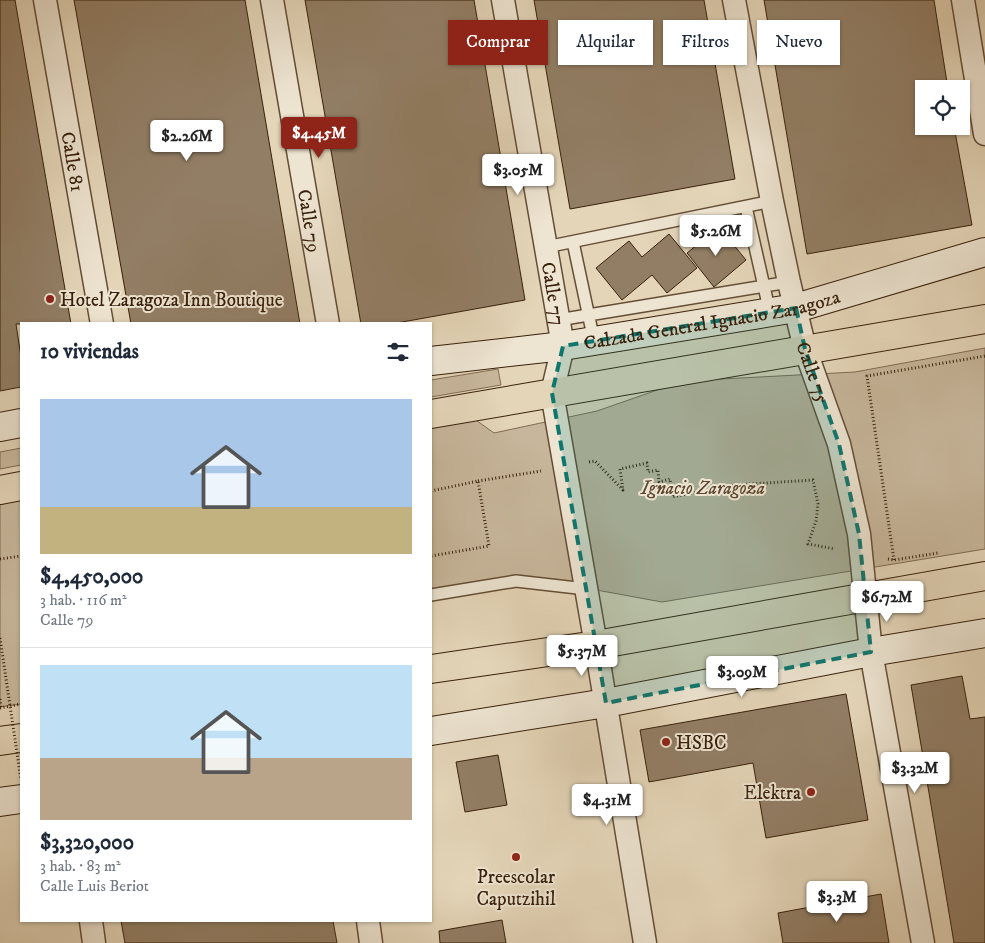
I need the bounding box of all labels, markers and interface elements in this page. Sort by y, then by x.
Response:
chip: Comprar [448,20,548,65]
chip: Alquilar [558,20,653,65]
chip: Filtros [663,20,747,65]
chip: Nuevo [757,20,840,65]
map controls [915,80,970,135]
button: locate [915,80,970,135]
pin: $4.45M [278,116,360,159]
pin: $2.26M [146,120,228,162]
text: $4.45M [292,123,346,143]
text: $2.26M [161,126,213,146]
street label: Calle 81 [55,130,89,194]
pin: $3.05M [477,154,559,196]
text: $3.05M [493,160,543,180]
street label: Calle 79 [292,188,325,254]
pin: $5.26M [675,214,757,257]
text: $5.26M [691,221,741,241]
street label: Calle 77 [536,260,569,327]
street label: Calzada General Ignacio Zaragoza [582,286,843,355]
place label: Hotel Zaragoza Inn Boutique [60,289,283,313]
marker: Hotel Zaragoza Inn Boutique [44,293,56,305]
icon: filters [384,338,412,366]
text: 10 viviendas [40,339,139,365]
street label: Calle 75 [791,340,834,407]
icon: home [181,432,271,522]
park label: Ignacio Zaragoza [640,477,765,500]
text: $4,450,000 [40,564,143,590]
pin: $6.72M [846,580,928,623]
text: $6.72M [862,587,912,607]
text: 3 hab. · 116 m² [40,590,127,610]
text: Calle 79 [40,610,93,630]
pin: $5.37M [541,634,623,677]
text: $5.37M [557,641,607,661]
pin: $3.09M [701,656,783,698]
text: $3.09M [717,662,767,682]
icon: home [181,697,271,787]
place label: HSBC [676,732,727,755]
marker: HSBC [660,736,672,748]
pin: $3.32M [874,752,956,794]
text: $3.32M [892,758,938,778]
place label: Elektra [743,782,801,805]
pin: $4.31M [566,784,648,826]
marker: Elektra [805,786,817,798]
text: $4.31M [583,790,631,810]
text: $3,320,000 [40,830,134,856]
marker: Preescolar Caputzihil [510,851,522,863]
text: 3 hab. · 83 m² [40,856,121,876]
place label: Preescolar Caputzihil [476,866,556,911]
text: Calle Luis Beriot [40,876,149,896]
pin: $3.3M [802,880,872,923]
text: $3.3M [817,887,857,907]

